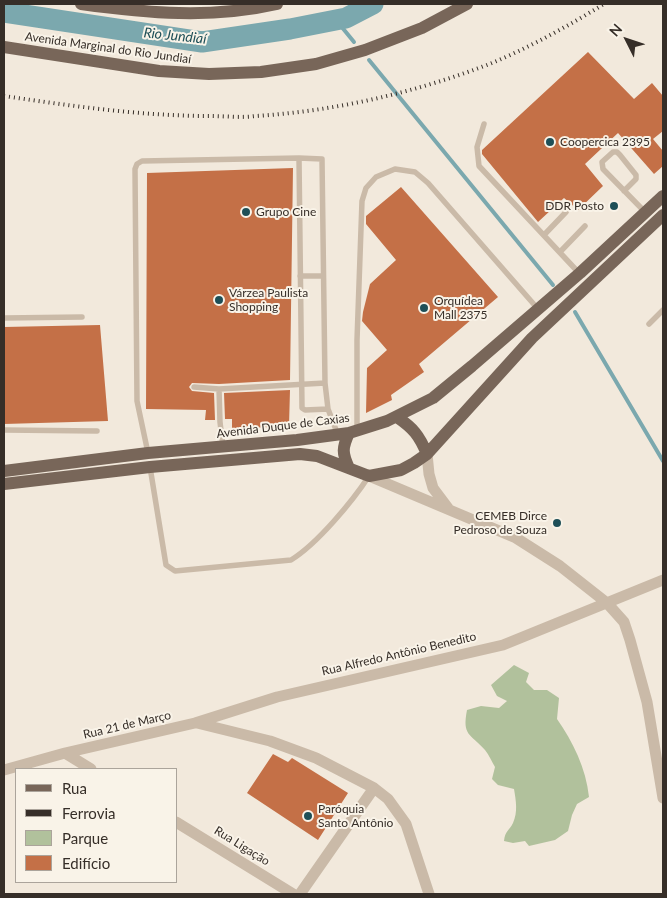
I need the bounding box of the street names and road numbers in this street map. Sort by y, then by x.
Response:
street label: Avenida Marginal do Rio Jundiaí [24,29,192,67]
street label: Avenida Duque de Caxias [216,411,350,441]
street label: Rua Alfredo Antônio Benedito [320,629,478,679]
street label: Rua 21 de Março [82,708,172,742]
street label: Rua Ligação [212,823,272,869]

